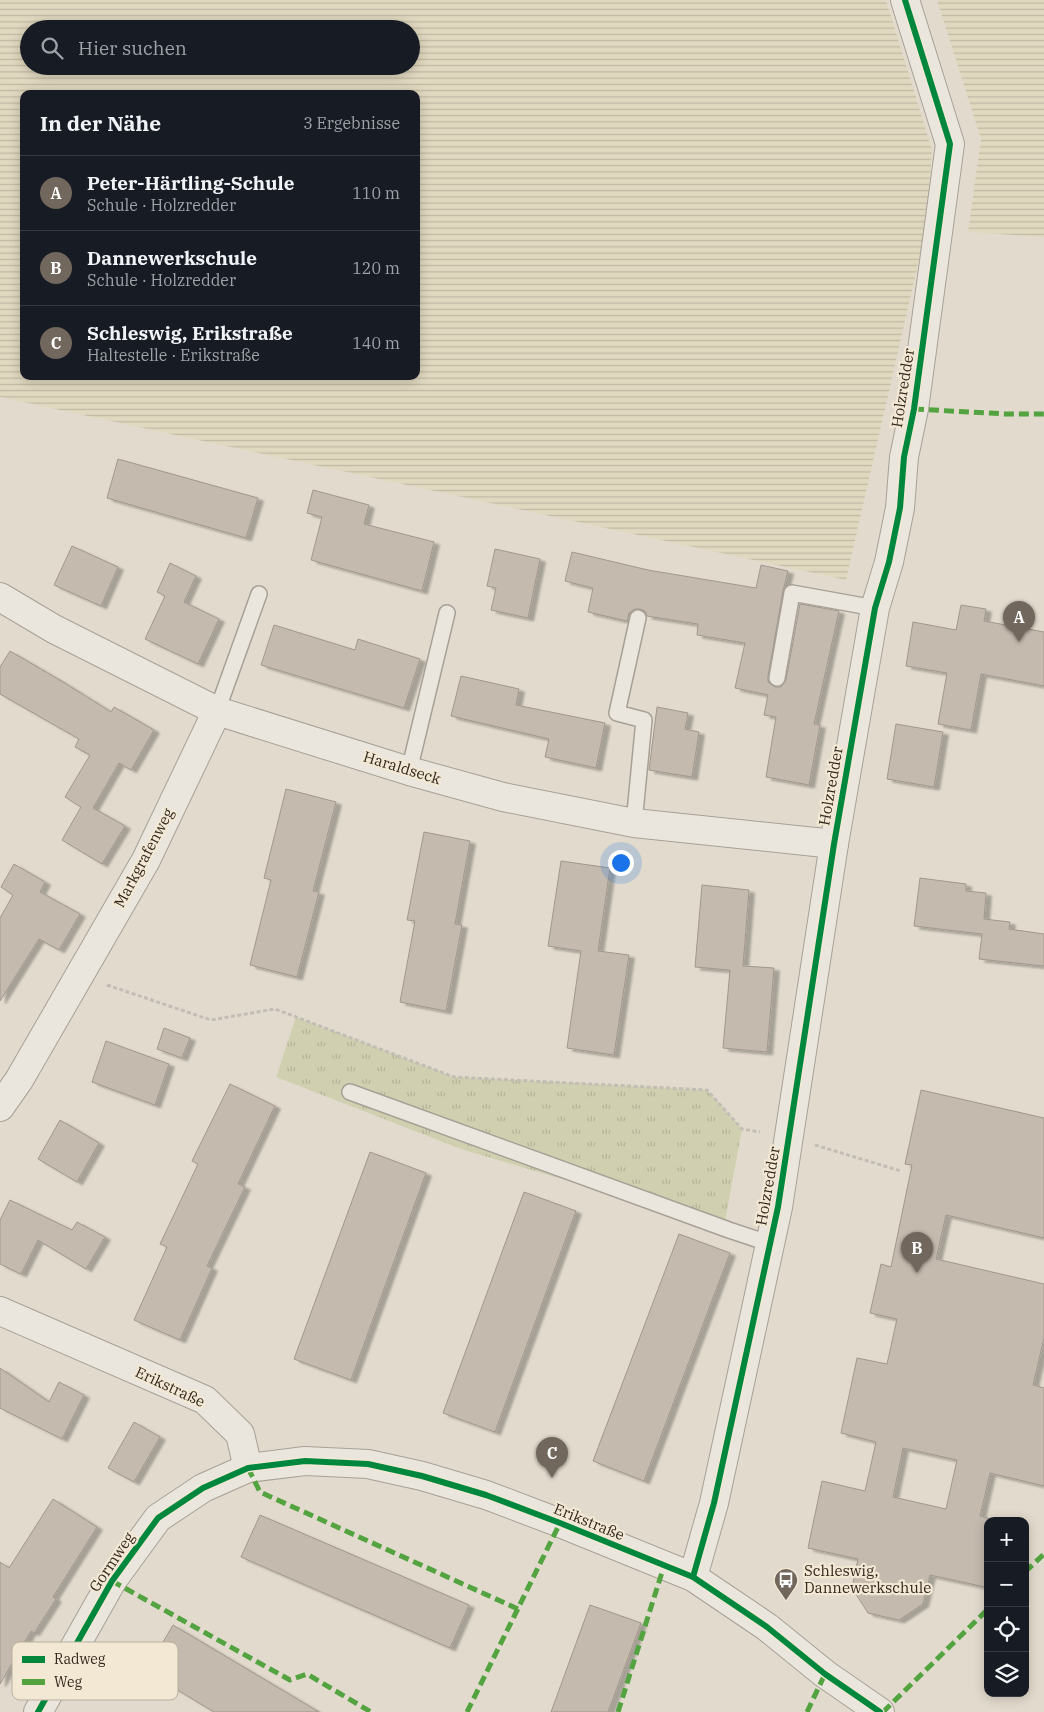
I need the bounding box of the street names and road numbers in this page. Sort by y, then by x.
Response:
street label: Holzredder [887,347,918,429]
street label: Holzredder [814,744,847,827]
street label: Haraldseck [361,747,444,788]
street label: Markgrafenweg [109,805,178,911]
street label: Holzredder [751,1144,784,1227]
street label: Erikstraße [132,1362,208,1411]
street label: Erikstraße [551,1499,627,1544]
street label: Gormweg [85,1528,138,1595]

